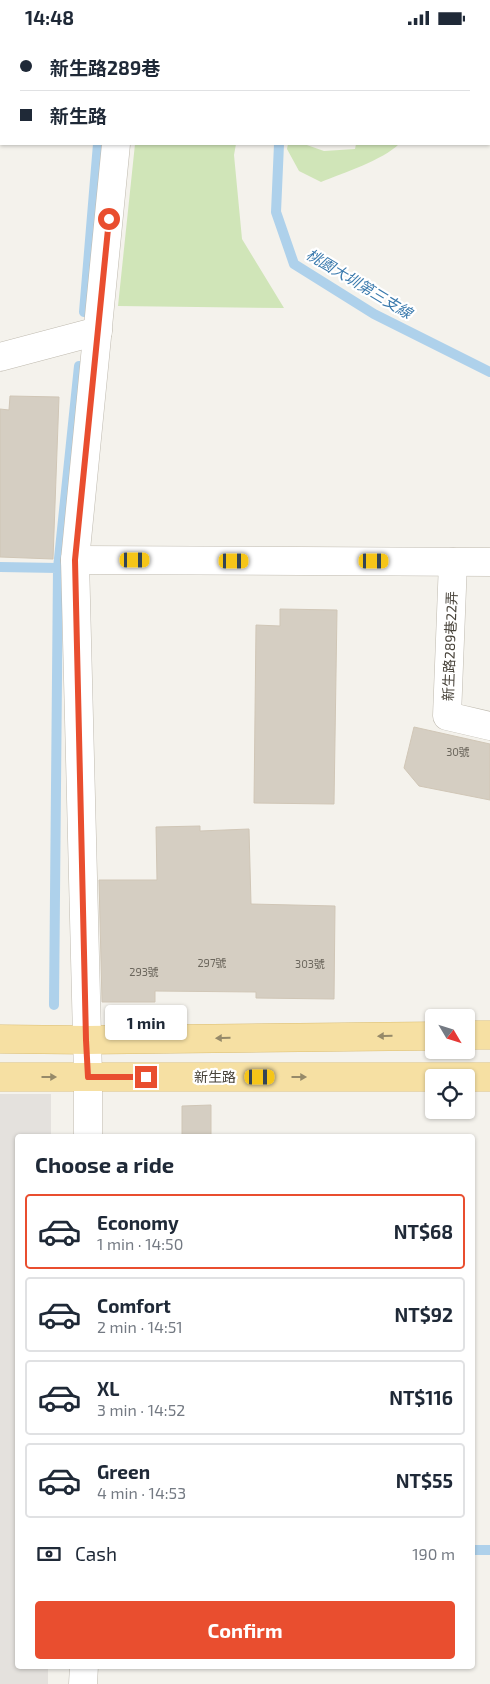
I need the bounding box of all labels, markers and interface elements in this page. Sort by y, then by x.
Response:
text: 14:48 [25,6,74,29]
text: 新生路289巷 [50,56,160,79]
text: 新生路 [50,104,107,127]
route start [98,208,120,230]
water label: 桃園大圳第三支線 [303,245,417,323]
car [120,553,150,568]
car [219,554,249,569]
car [359,554,389,569]
street label: 新生路289巷22弄 [439,591,460,701]
house number: 30號 [446,745,470,758]
house number: 297號 [197,956,227,969]
house number: 303號 [295,957,325,970]
house number: 293號 [129,965,159,978]
callout: 1 min [105,1005,187,1039]
north arrow [425,1009,475,1059]
map controls [425,1009,475,1119]
text: 1 min [127,1013,165,1032]
one-way arrow [377,1032,393,1040]
one-way arrow [214,1034,230,1042]
route end [135,1066,157,1088]
street label: 新生路 [194,1068,236,1085]
button: locate [425,1069,475,1119]
car [245,1070,275,1085]
one-way arrow [41,1073,57,1081]
one-way arrow [291,1073,307,1081]
text: Choose a ride [35,1151,174,1177]
icon: car [37,1209,82,1254]
text: Economy [97,1211,179,1234]
text: NT$68 [394,1220,453,1243]
text: 1 min · 14:50 [97,1234,183,1253]
icon: car [37,1292,82,1337]
text: Comfort [97,1294,171,1317]
text: NT$92 [395,1303,453,1326]
text: 2 min · 14:51 [97,1317,183,1336]
icon: car [37,1375,82,1420]
text: XL [97,1377,119,1400]
text: NT$116 [389,1386,453,1409]
text: 3 min · 14:52 [97,1400,185,1419]
icon: car [37,1458,82,1503]
text: Green [97,1460,150,1483]
text: NT$55 [396,1469,453,1492]
text: 4 min · 14:53 [97,1483,186,1502]
icon: cash [35,1540,63,1568]
text: Cash [75,1542,117,1565]
text: 190 m [412,1544,455,1563]
button: Confirm [35,1601,455,1659]

